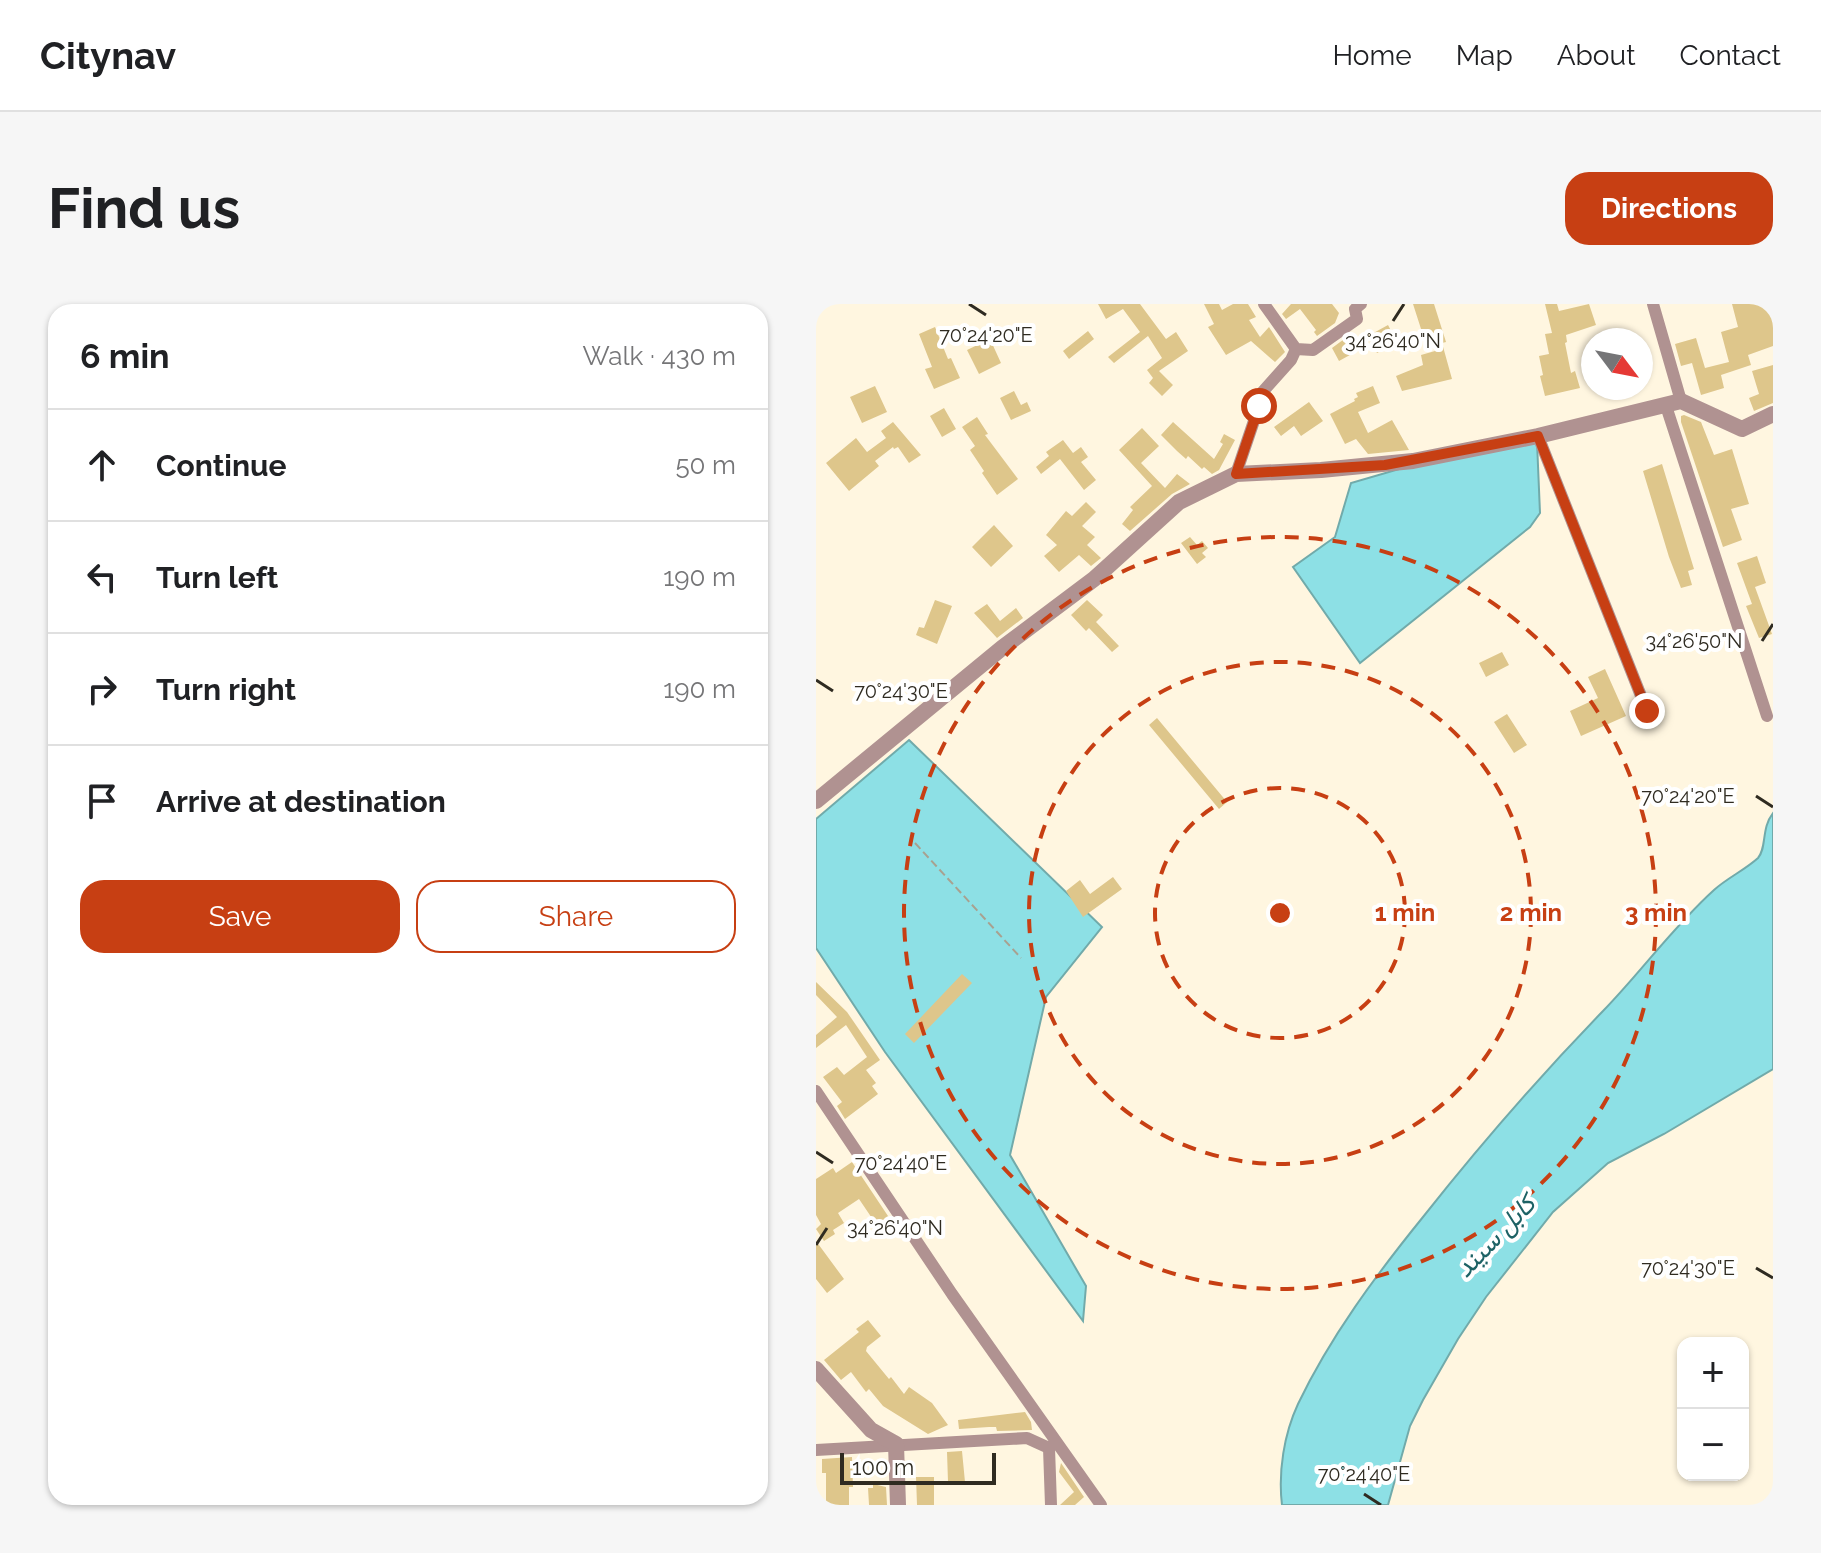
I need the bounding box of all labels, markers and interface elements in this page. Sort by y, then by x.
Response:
text: Citynav [40,33,176,78]
text: Home [1332,39,1412,72]
text: Map [1456,39,1513,72]
text: About [1557,39,1636,72]
text: Contact [1680,39,1781,72]
button: Directions [1565,172,1773,245]
text: Find us [48,175,240,241]
text: 70°24'20"E [939,323,1033,347]
north arrow [1581,328,1653,400]
text: 34°26'40"N [1345,329,1441,353]
text: 6 min [80,336,170,376]
text: Walk · 430 m [582,341,736,371]
route start [1241,388,1277,424]
icon: ahead [80,443,124,487]
text: Continue [156,448,287,483]
text: 50 m [675,450,736,480]
icon: left [80,555,124,599]
text: Turn left [156,560,278,595]
text: 190 m [663,562,736,592]
text: 34°26'50"N [1645,629,1743,653]
icon: right [80,667,124,711]
text: Turn right [156,672,296,707]
text: 190 m [663,674,736,704]
text: 70°24'30"E [854,679,948,703]
route end [1629,693,1665,729]
icon: arrive [80,779,124,823]
text: Arrive at destination [156,784,446,819]
text: 70°24'20"E [1641,784,1735,808]
button: Save [80,880,400,953]
button: Share [416,880,736,953]
text: 1 min [1375,898,1435,927]
text: 2 min [1500,898,1562,927]
text: 3 min [1625,898,1687,927]
centre of rings [1266,899,1294,927]
text: 70°24'40"E [855,1151,947,1175]
water label: کابل سيند [1449,1186,1545,1284]
text: 34°26'40"N [847,1216,943,1240]
text: 70°24'30"E [1641,1256,1735,1280]
map controls [1677,1337,1749,1481]
button: + [1677,1337,1749,1409]
button: − [1677,1409,1749,1481]
scale bar [840,1449,996,1485]
text: 100 m [852,1454,914,1480]
text: 70°24'40"E [1318,1462,1410,1486]

